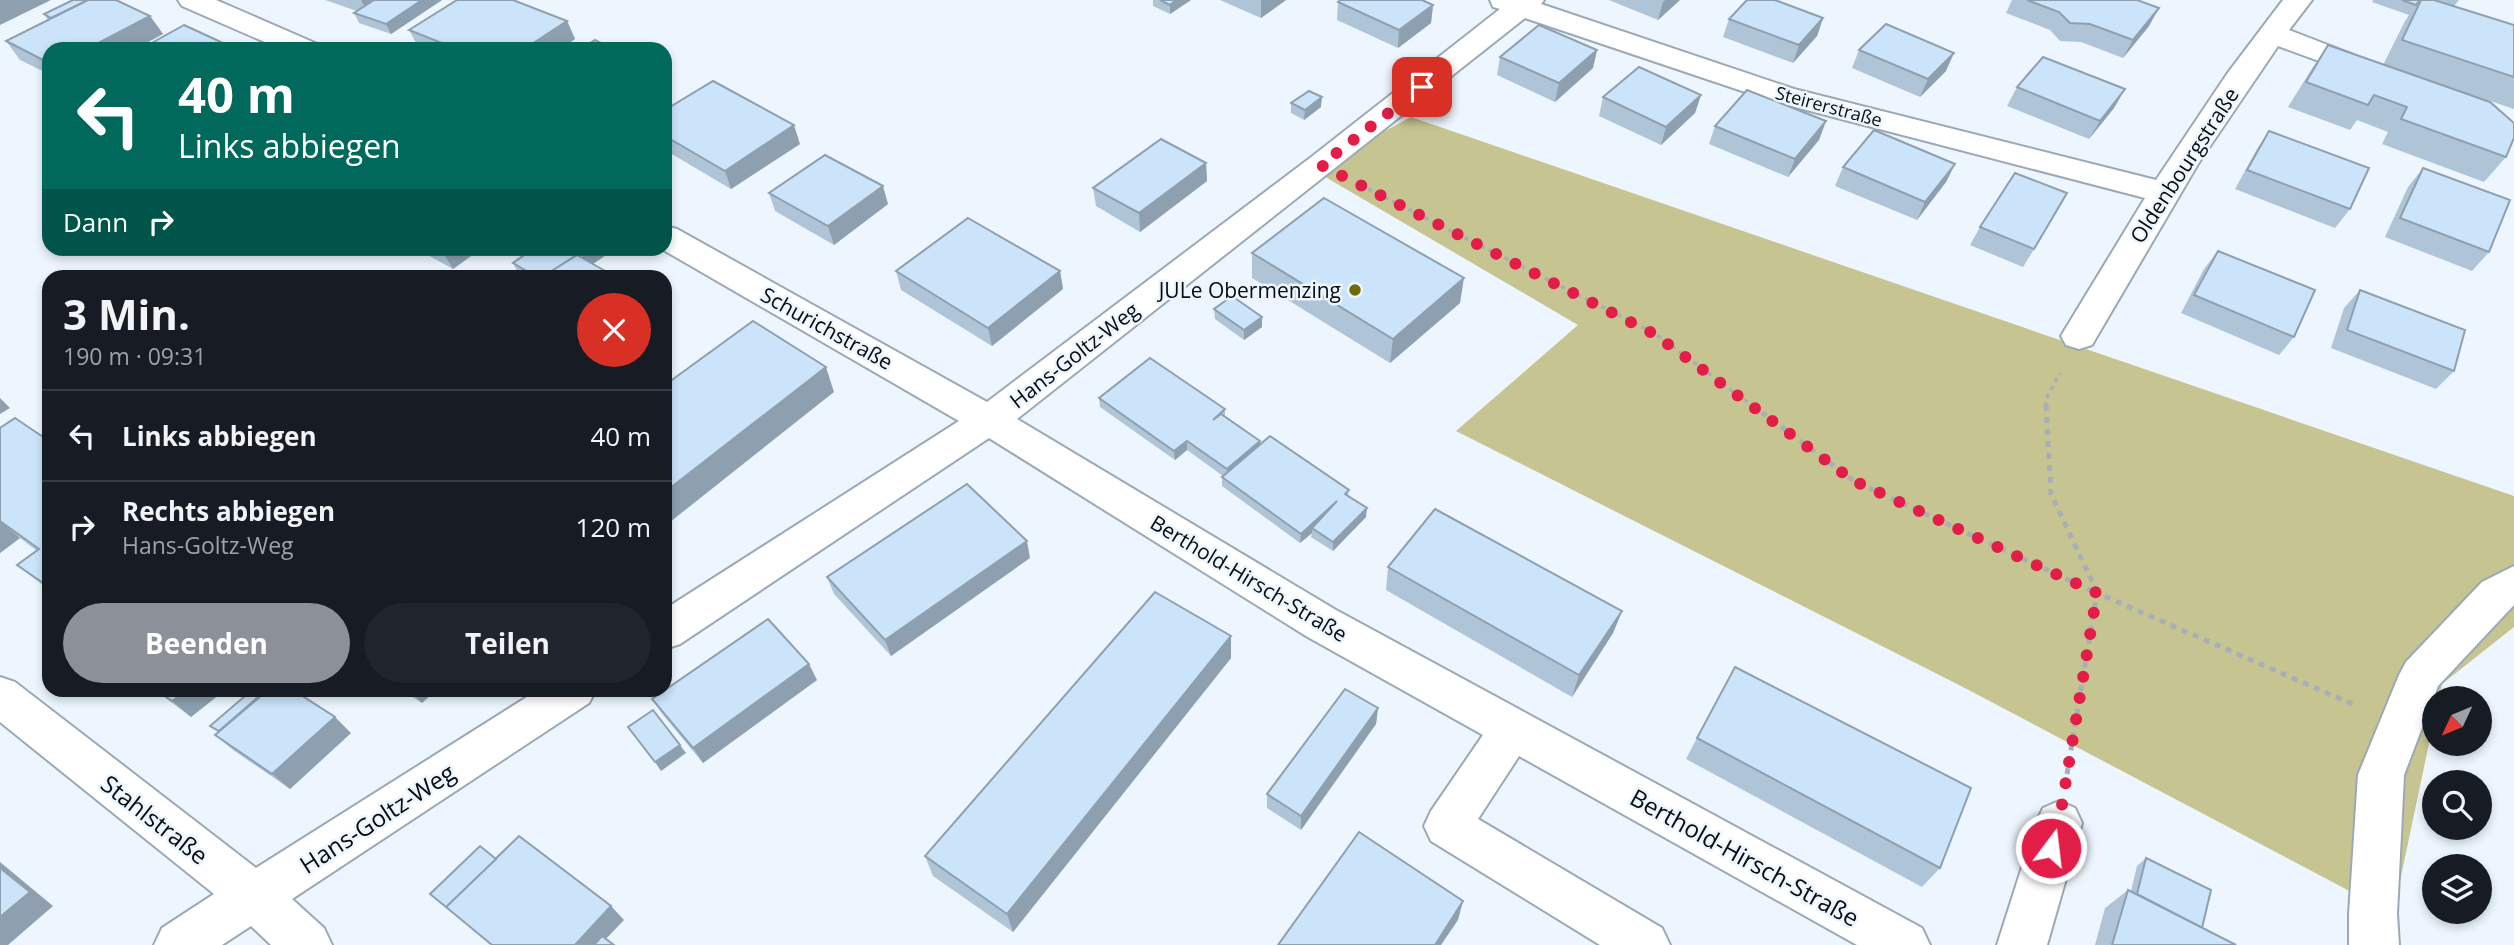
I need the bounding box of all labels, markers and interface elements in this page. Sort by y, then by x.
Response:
pin [1392,57,1452,117]
text: 40 m [178,61,295,127]
icon: arrive [1403,68,1441,106]
icon: left [63,70,154,161]
street label: Steirerstraße [1773,80,1885,132]
street label: Oldenbourgstraße [2123,82,2245,248]
text: Links abbiegen [178,124,401,167]
icon: right [142,203,180,241]
text: Dann [63,204,128,240]
place label: JULe Obermenzing [1157,276,1341,304]
street label: Schurichstraße [756,280,898,376]
marker: JULe Obermenzing [1347,282,1363,298]
text: 3 Min. [63,285,190,342]
button: close [577,293,651,367]
street label: Hans-Goltz-Weg [1004,296,1144,414]
text: 190 m · 09:31 [63,340,206,372]
icon: left [63,417,101,455]
text: Links abbiegen [122,418,317,454]
text: 40 m [590,418,651,454]
text: Rechts abbiegen [122,493,335,529]
icon: right [63,508,101,546]
street label: Berthold-Hirsch-Straße [1145,508,1353,648]
text: 120 m [576,509,651,545]
text: Hans-Goltz-Weg [122,529,294,561]
button: Beenden [63,603,350,683]
button: Teilen [364,603,651,683]
north arrow [2422,686,2492,756]
map controls [2422,686,2492,924]
street label: Hans-Goltz-Weg [293,755,461,881]
street label: Stahlstraße [95,767,215,871]
button: search [2422,770,2492,840]
street label: Berthold-Hirsch-Straße [1625,780,1865,934]
position arrow [2014,811,2088,885]
button: layers [2422,854,2492,924]

